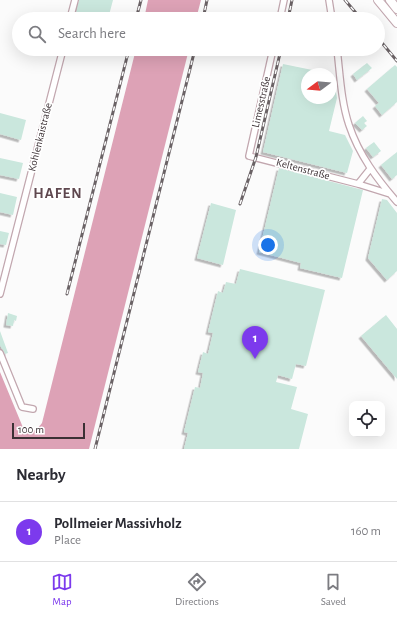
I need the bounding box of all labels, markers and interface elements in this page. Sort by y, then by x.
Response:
search box [12,12,385,56]
icon: search [26,23,48,45]
text: Search here [58,26,126,41]
north arrow [301,68,337,104]
street label: Limesstraße [250,75,272,129]
street label: Kohlenkaistraße [26,102,54,172]
street label: Keltenstraße [275,157,331,181]
district label: HAFEN [33,186,83,201]
your location [258,235,278,255]
pin: 1 [242,326,268,359]
map controls [349,401,385,437]
button: locate [349,401,385,437]
scale bar [12,421,85,440]
text: 100 m [18,424,44,435]
text: Nearby [16,466,66,483]
text: Pollmeier Massivholz [54,516,182,531]
text: 1 [27,525,31,538]
text: 160 m [351,525,381,538]
text: Place [54,534,81,547]
tab: Map [51,571,73,608]
tab: Directions [175,571,219,608]
tab: Saved [321,571,346,608]

